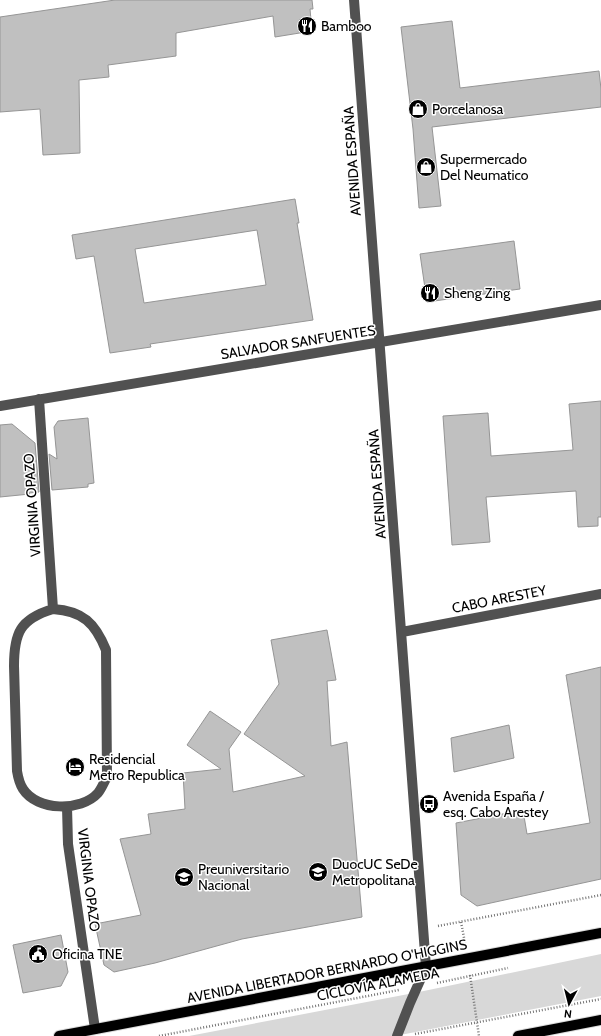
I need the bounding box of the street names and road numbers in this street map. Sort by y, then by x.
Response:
street label: AVENIDA ESPAÑA [339,105,365,216]
street label: SALVADOR SANFUENTES [219,321,377,363]
street label: AVENIDA ESPAÑA [364,428,390,539]
street label: VIRGINIA OPAZO [19,452,45,557]
street label: CABO ARESTEY [450,581,549,617]
street label: VIRGINIA OPAZO [74,827,104,933]
street label: AVENIDA LIBERTADOR BERNARDO O'HIGGINS [185,935,469,1007]
street label: CICLOVÍA ALAMEDA [315,963,441,1005]

